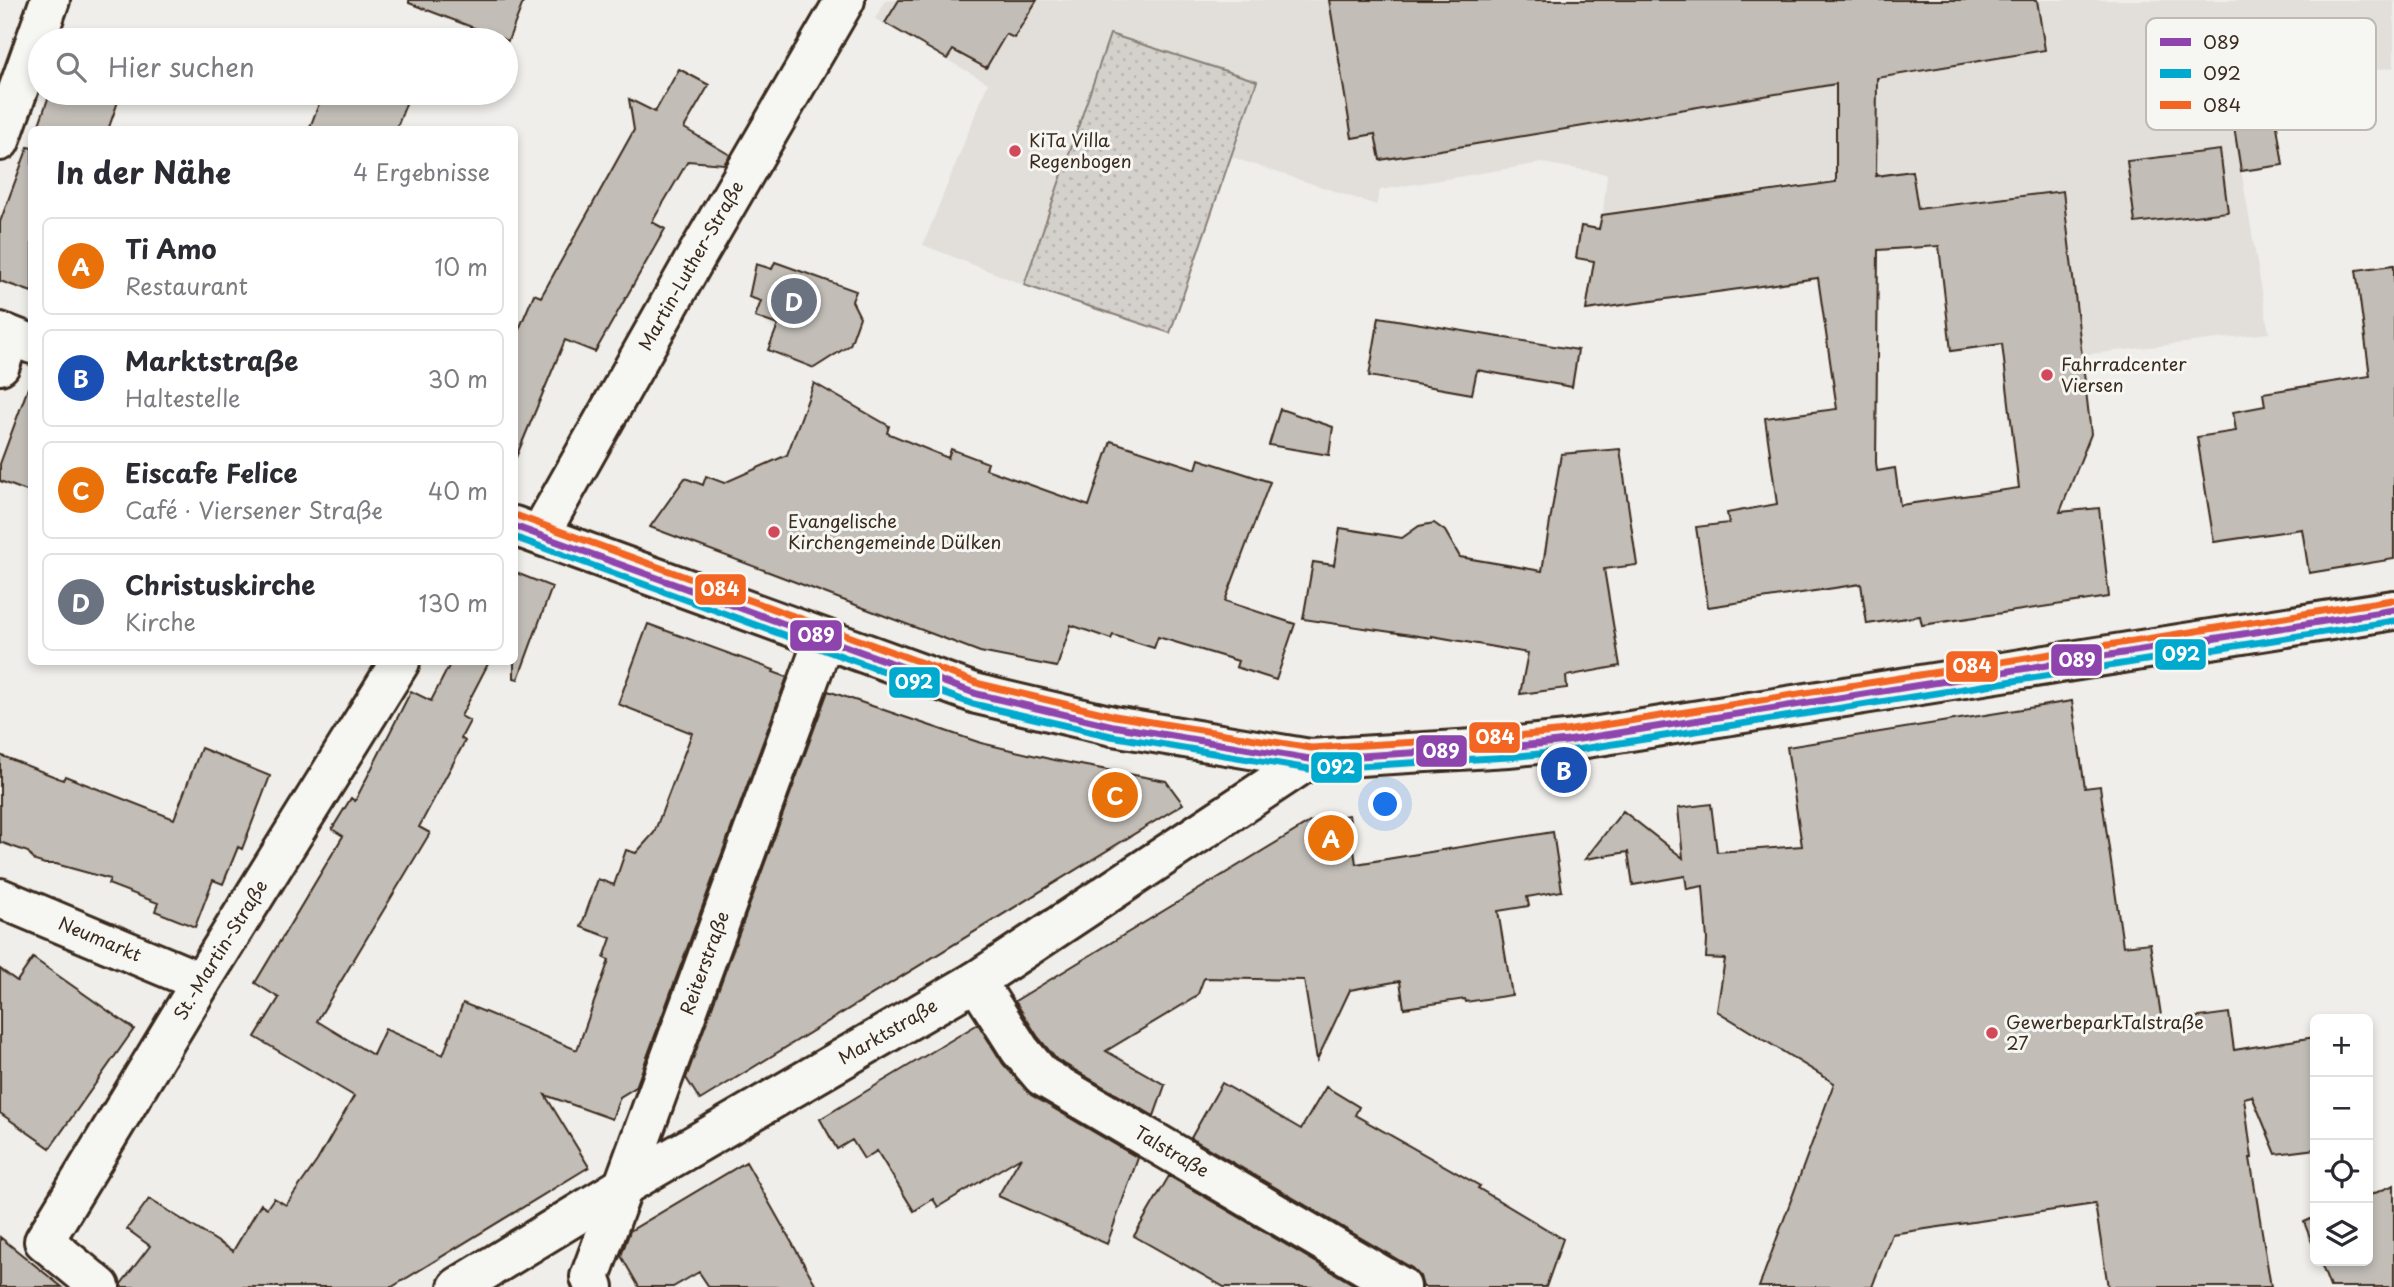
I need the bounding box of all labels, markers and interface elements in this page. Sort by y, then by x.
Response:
legend [2146,18,2376,130]
text: 089 [2203,27,2240,55]
search box [28,28,518,105]
text: Hier suchen [108,47,255,86]
icon: search [52,48,90,86]
text: 092 [2203,58,2241,86]
text: 084 [2203,90,2241,118]
place label: KiTa Villa Regenbogen [1029,126,1132,174]
marker: KiTa Villa Regenbogen [1007,143,1023,159]
text: In der Nähe [56,149,231,194]
text: 4 Ergebnisse [353,154,490,189]
street label: Martin-Luther-Straße [631,175,749,355]
text: Ti Amo [125,229,217,268]
text: A [72,249,90,284]
text: 10 m [434,249,488,284]
text: Restaurant [125,268,248,303]
pin: D [771,275,817,327]
text: Marktstraße [125,341,298,380]
place label: Fahrradcenter Viersen [2061,350,2187,398]
text: B [73,361,89,396]
text: 30 m [427,361,488,396]
marker: Fahrradcenter Viersen [2039,367,2055,383]
text: Haltestelle [125,380,240,415]
text: Eiscafe Felice [125,453,298,492]
text: C [72,473,90,508]
text: 40 m [428,473,488,508]
text: Café · Viersener Straße [125,492,383,527]
place label: Evangelische Kirchengemeinde Dülken [788,507,1001,555]
marker: Evangelische Kirchengemeinde Dülken [766,524,782,540]
text: Christuskirche [125,565,315,604]
line badge: 084 [694,573,747,606]
text: 084 [701,574,740,602]
text: D [72,585,90,620]
text: 130 m [418,585,488,620]
text: Kirche [125,604,196,639]
line badge: 089 [789,619,843,652]
text: 089 [797,620,835,648]
line badge: 092 [2154,638,2207,671]
text: 092 [2162,639,2200,667]
line badge: 089 [2050,643,2103,677]
text: 089 [2058,645,2096,673]
line badge: 084 [1945,650,1999,683]
text: 084 [1953,651,1992,679]
line badge: 092 [888,666,941,699]
text: 092 [895,667,933,695]
line badge: 084 [1468,721,1521,754]
text: 084 [1476,722,1515,750]
line badge: 089 [1415,734,1468,768]
text: 089 [1422,736,1460,764]
pin: B [1541,744,1587,796]
line badge: 092 [1310,751,1363,784]
text: 092 [1317,752,1355,780]
pin: C [1092,769,1138,821]
your location [1368,787,1402,821]
pin: A [1308,812,1354,864]
street label: St.-Martin-Straße [166,874,273,1024]
street label: Reiterstraße [672,907,735,1018]
street label: Neumarkt [55,909,146,968]
street label: Marktstraße [833,991,942,1070]
place label: GewerbeparkTalstraße 27 [2006,1008,2204,1056]
map controls [2310,1014,2373,1266]
button: + [2310,1014,2373,1077]
marker: GewerbeparkTalstraße 27 [1984,1025,2000,1041]
button: − [2310,1077,2373,1140]
street label: Talstraße [1130,1118,1215,1183]
button: locate [2310,1140,2373,1203]
button: layers [2310,1203,2373,1266]

